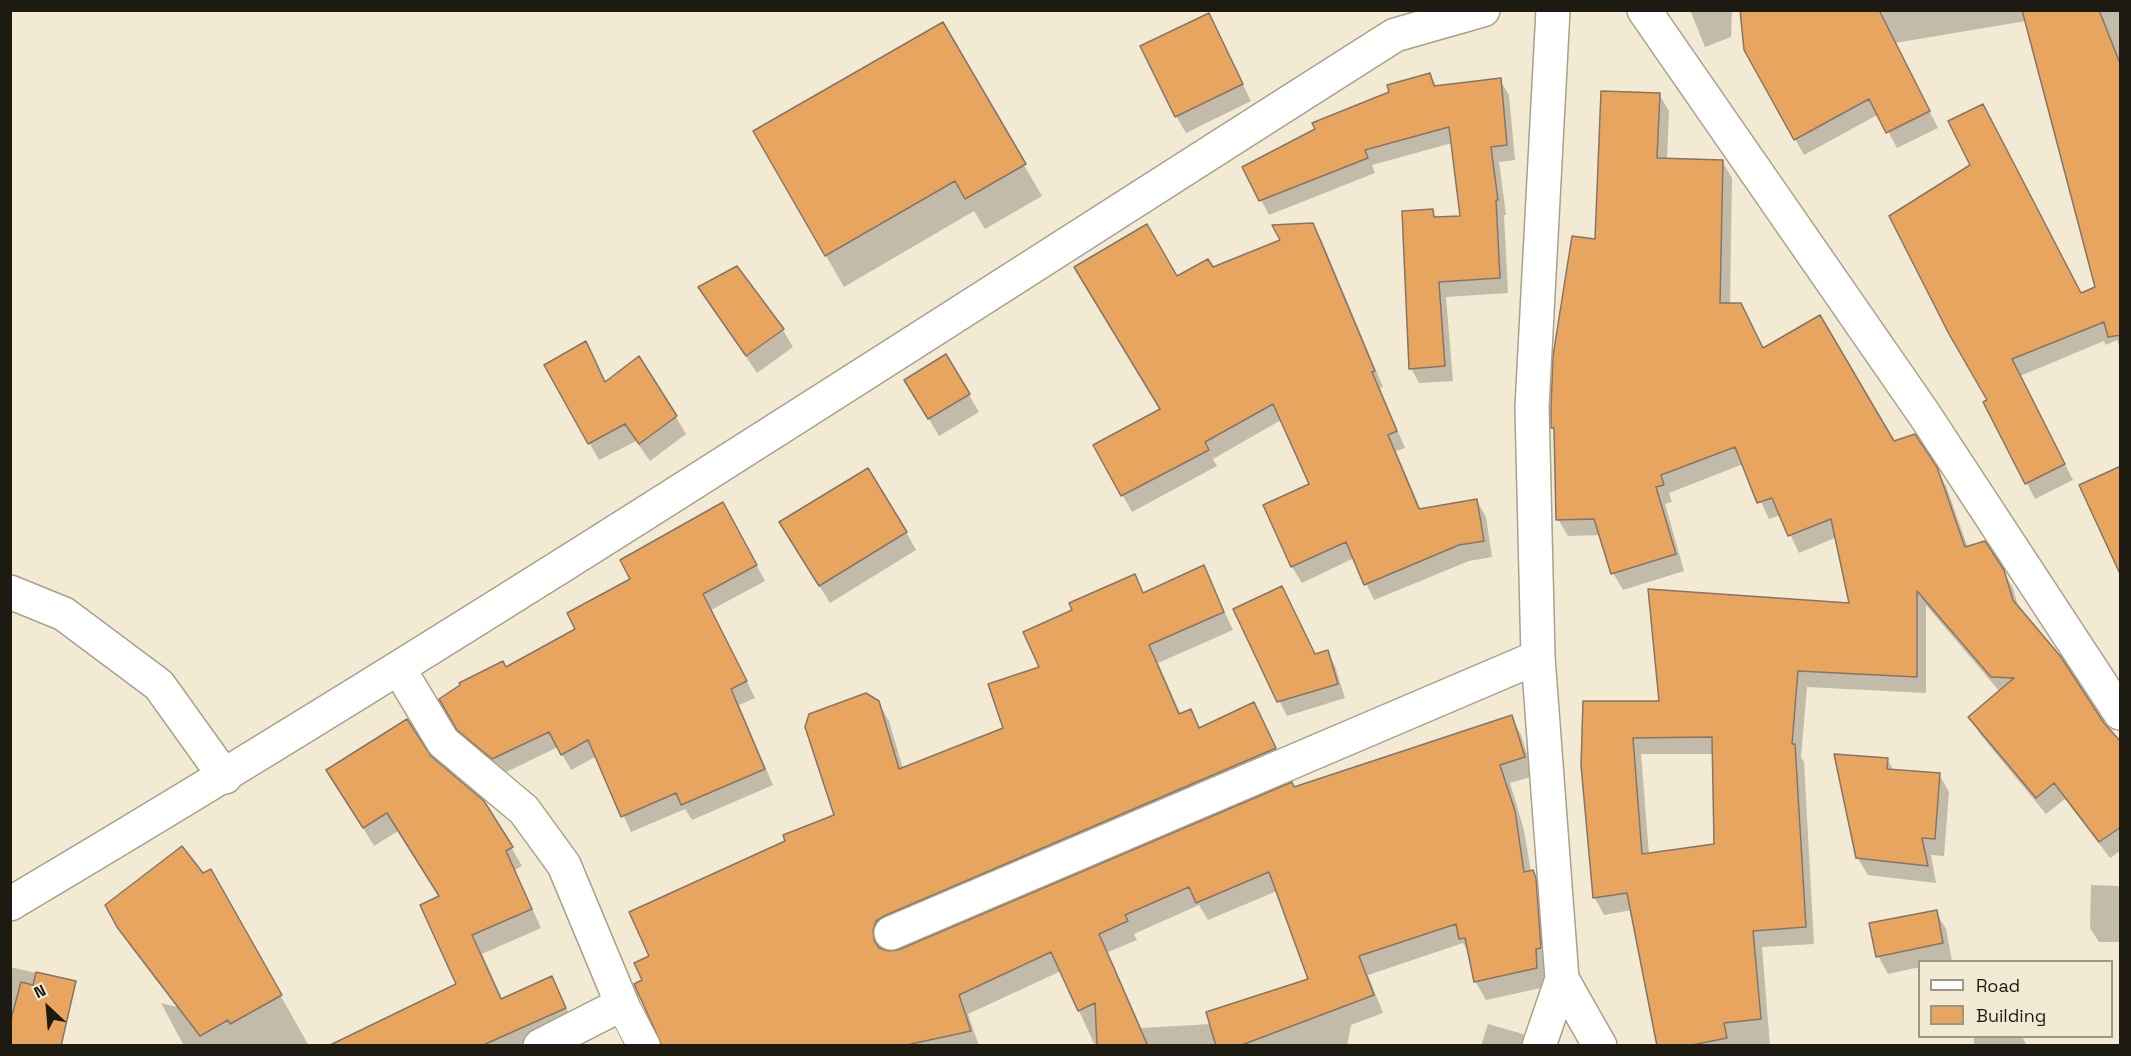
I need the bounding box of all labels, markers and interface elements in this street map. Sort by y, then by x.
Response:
legend [1918,960,2113,1038]
text: Road [1976,974,2020,997]
north arrow [18,978,78,1038]
text: N [30,980,49,1003]
text: Building [1976,1004,2046,1027]

